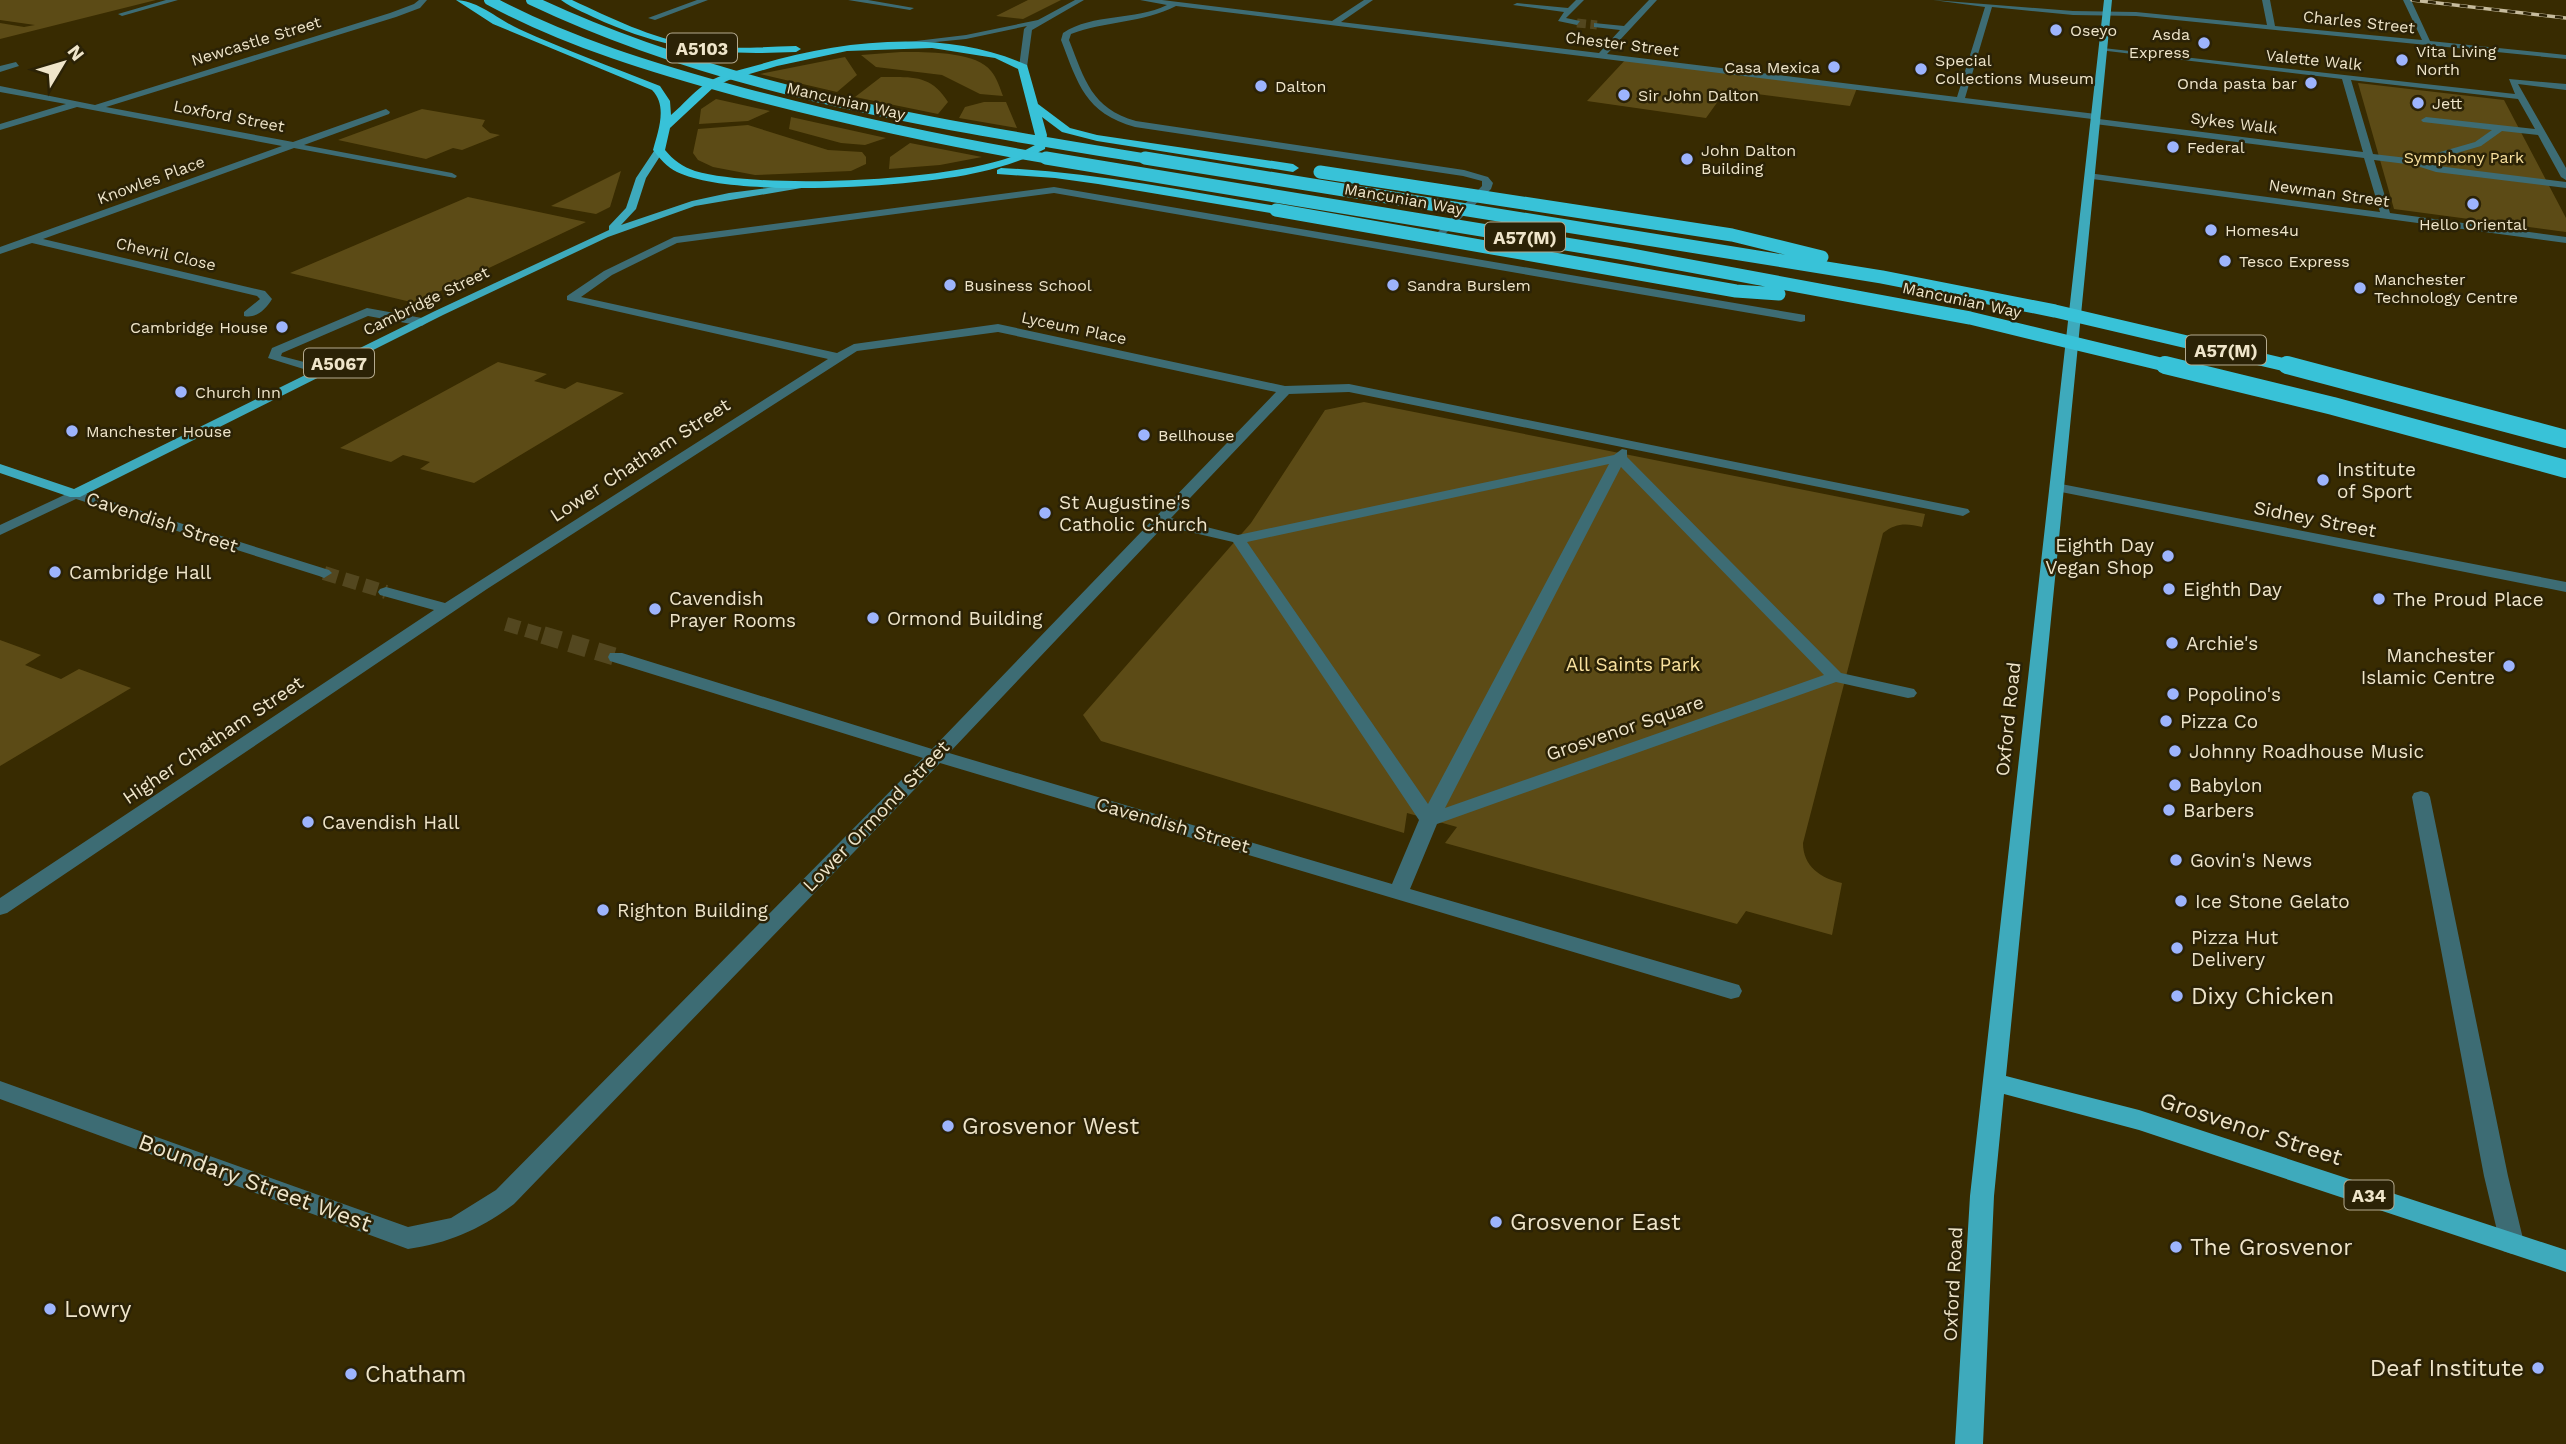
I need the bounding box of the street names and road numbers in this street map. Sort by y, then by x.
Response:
street label: Charles Street [2302,7,2416,37]
street label: Newcastle Street [189,12,323,70]
street label: Chester Street [1564,28,1680,60]
road number: A5103 [667,33,737,62]
street label: Valette Walk [2265,45,2363,75]
street label: Mancunian Way [785,78,908,124]
street label: Loxford Street [172,96,286,136]
street label: Sykes Walk [2189,108,2279,138]
street label: Knowles Place [95,152,207,208]
street label: Newman Street [2267,175,2391,211]
street label: Mancunian Way [1343,179,1466,219]
road number: A57(M) [1485,222,1565,251]
street label: Chevril Close [114,233,218,275]
street label: Cambridge Street [360,262,492,340]
street label: Mancunian Way [1901,278,2024,322]
street label: Lyceum Place [1020,308,1128,348]
road number: A57(M) [2186,336,2266,364]
road number: A5067 [304,348,374,377]
street label: Lower Chatham Street [546,393,734,527]
street label: Cavendish Street [83,487,241,557]
street label: Sidney Street [2252,496,2378,542]
street label: Oxford Road [1991,661,2025,777]
street label: Higher Chatham Street [118,671,308,809]
street label: Grosvenor Square [1543,690,1707,766]
street label: Lower Ormond Street [798,736,954,896]
street label: Cavendish Street [1094,792,1252,858]
street label: Grosvenor Street [2156,1087,2346,1171]
street label: Boundary Street West [135,1128,376,1238]
road number: A34 [2344,1180,2394,1210]
street label: Oxford Road [1939,1226,1967,1342]

